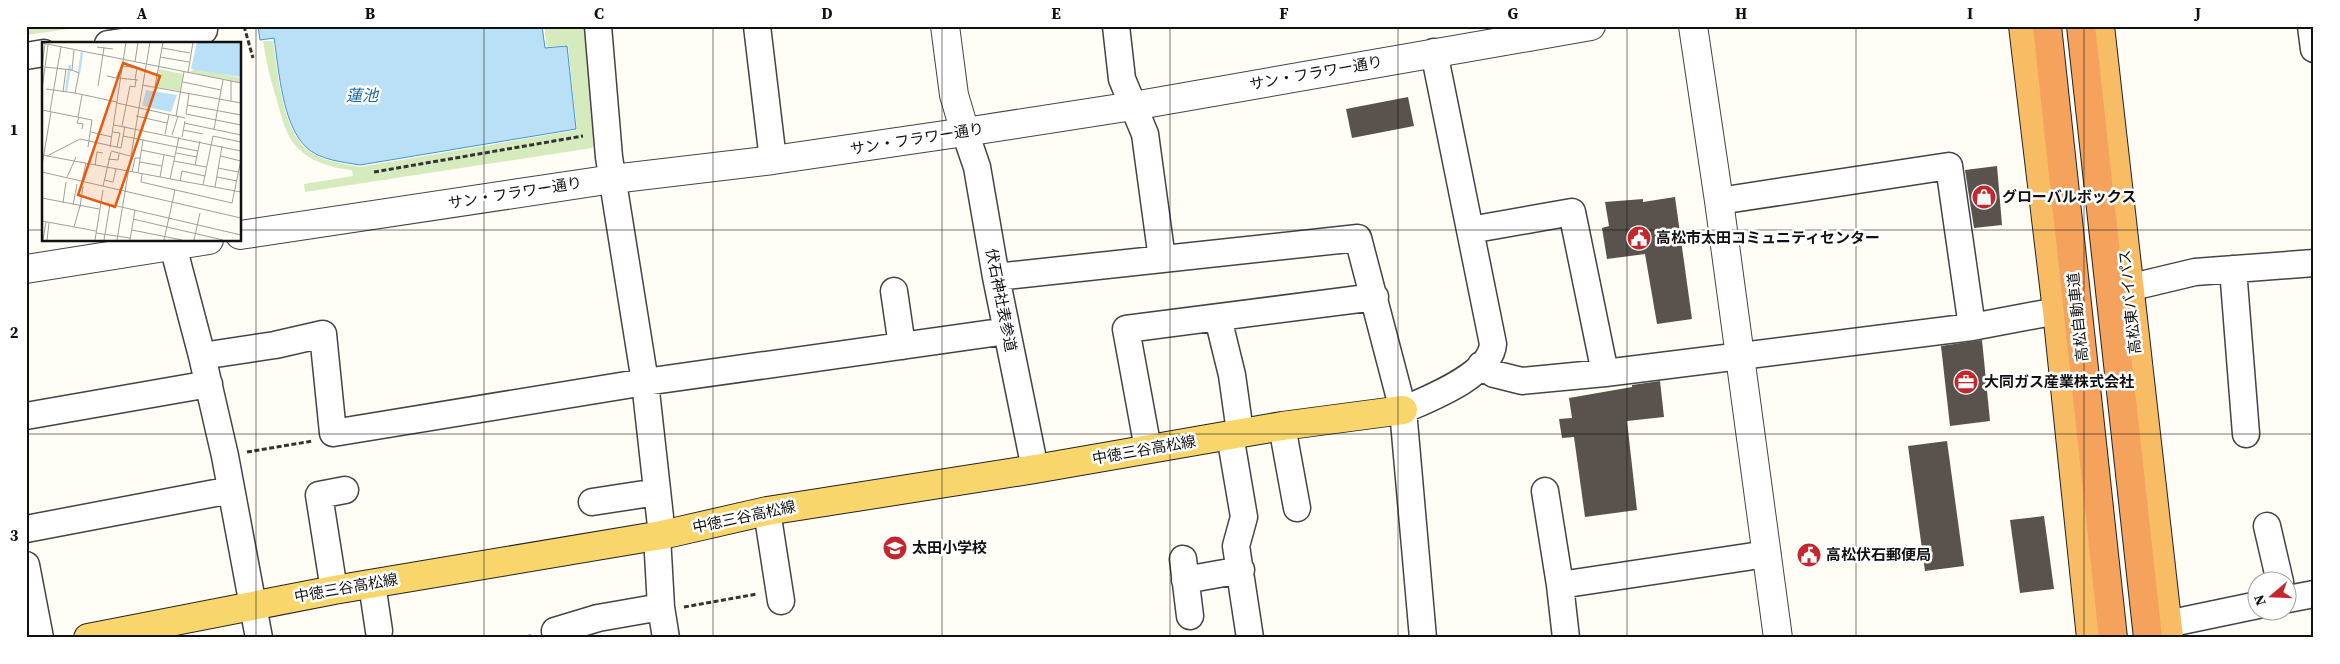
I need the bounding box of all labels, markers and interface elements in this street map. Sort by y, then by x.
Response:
text: A [137,2,148,24]
text: B [365,2,376,24]
text: C [594,2,604,24]
text: D [821,2,833,24]
text: E [1051,2,1061,24]
text: F [1279,2,1289,24]
text: G [1508,2,1519,24]
text: H [1735,2,1747,24]
text: I [1967,2,1973,24]
text: J [2194,2,2201,24]
inset map [42,42,241,241]
street label: サン・フラワー通り [1248,50,1384,95]
water label: 蓮池 [346,84,380,106]
text: 1 [10,118,18,140]
street label: サン・フラワー通り [849,118,985,159]
street label: サン・フラワー通り [447,172,583,213]
shop icon: グローバルボックス [1971,184,1997,210]
place label: グローバルボックス [2002,186,2136,207]
public building icon: 高松市太田コミュニティセンター [1626,225,1652,251]
place label: 高松市太田コミュニティセンター [1656,227,1880,248]
street label: 伏石神社表参道 [981,246,1022,353]
street label: 高松東バイパス [2114,249,2145,355]
street label: 高松自動車道 [2062,271,2093,363]
text: 2 [10,321,19,343]
office icon: 大同ガス産業株式会社 [1953,369,1979,395]
place label: 大同ガス産業株式会社 [1984,371,2134,392]
street label: 中徳三谷高松線 [1090,430,1197,469]
street label: 中徳三谷高松線 [690,495,797,538]
text: 3 [10,524,19,546]
school or university icon: 太田小学校 [882,535,908,561]
place label: 太田小学校 [912,537,987,558]
public building icon: 高松伏石郵便局 [1796,542,1822,568]
place label: 高松伏石郵便局 [1826,544,1931,565]
street label: 中徳三谷高松線 [292,568,399,607]
north arrow [2248,572,2298,622]
text: N [2249,592,2271,608]

